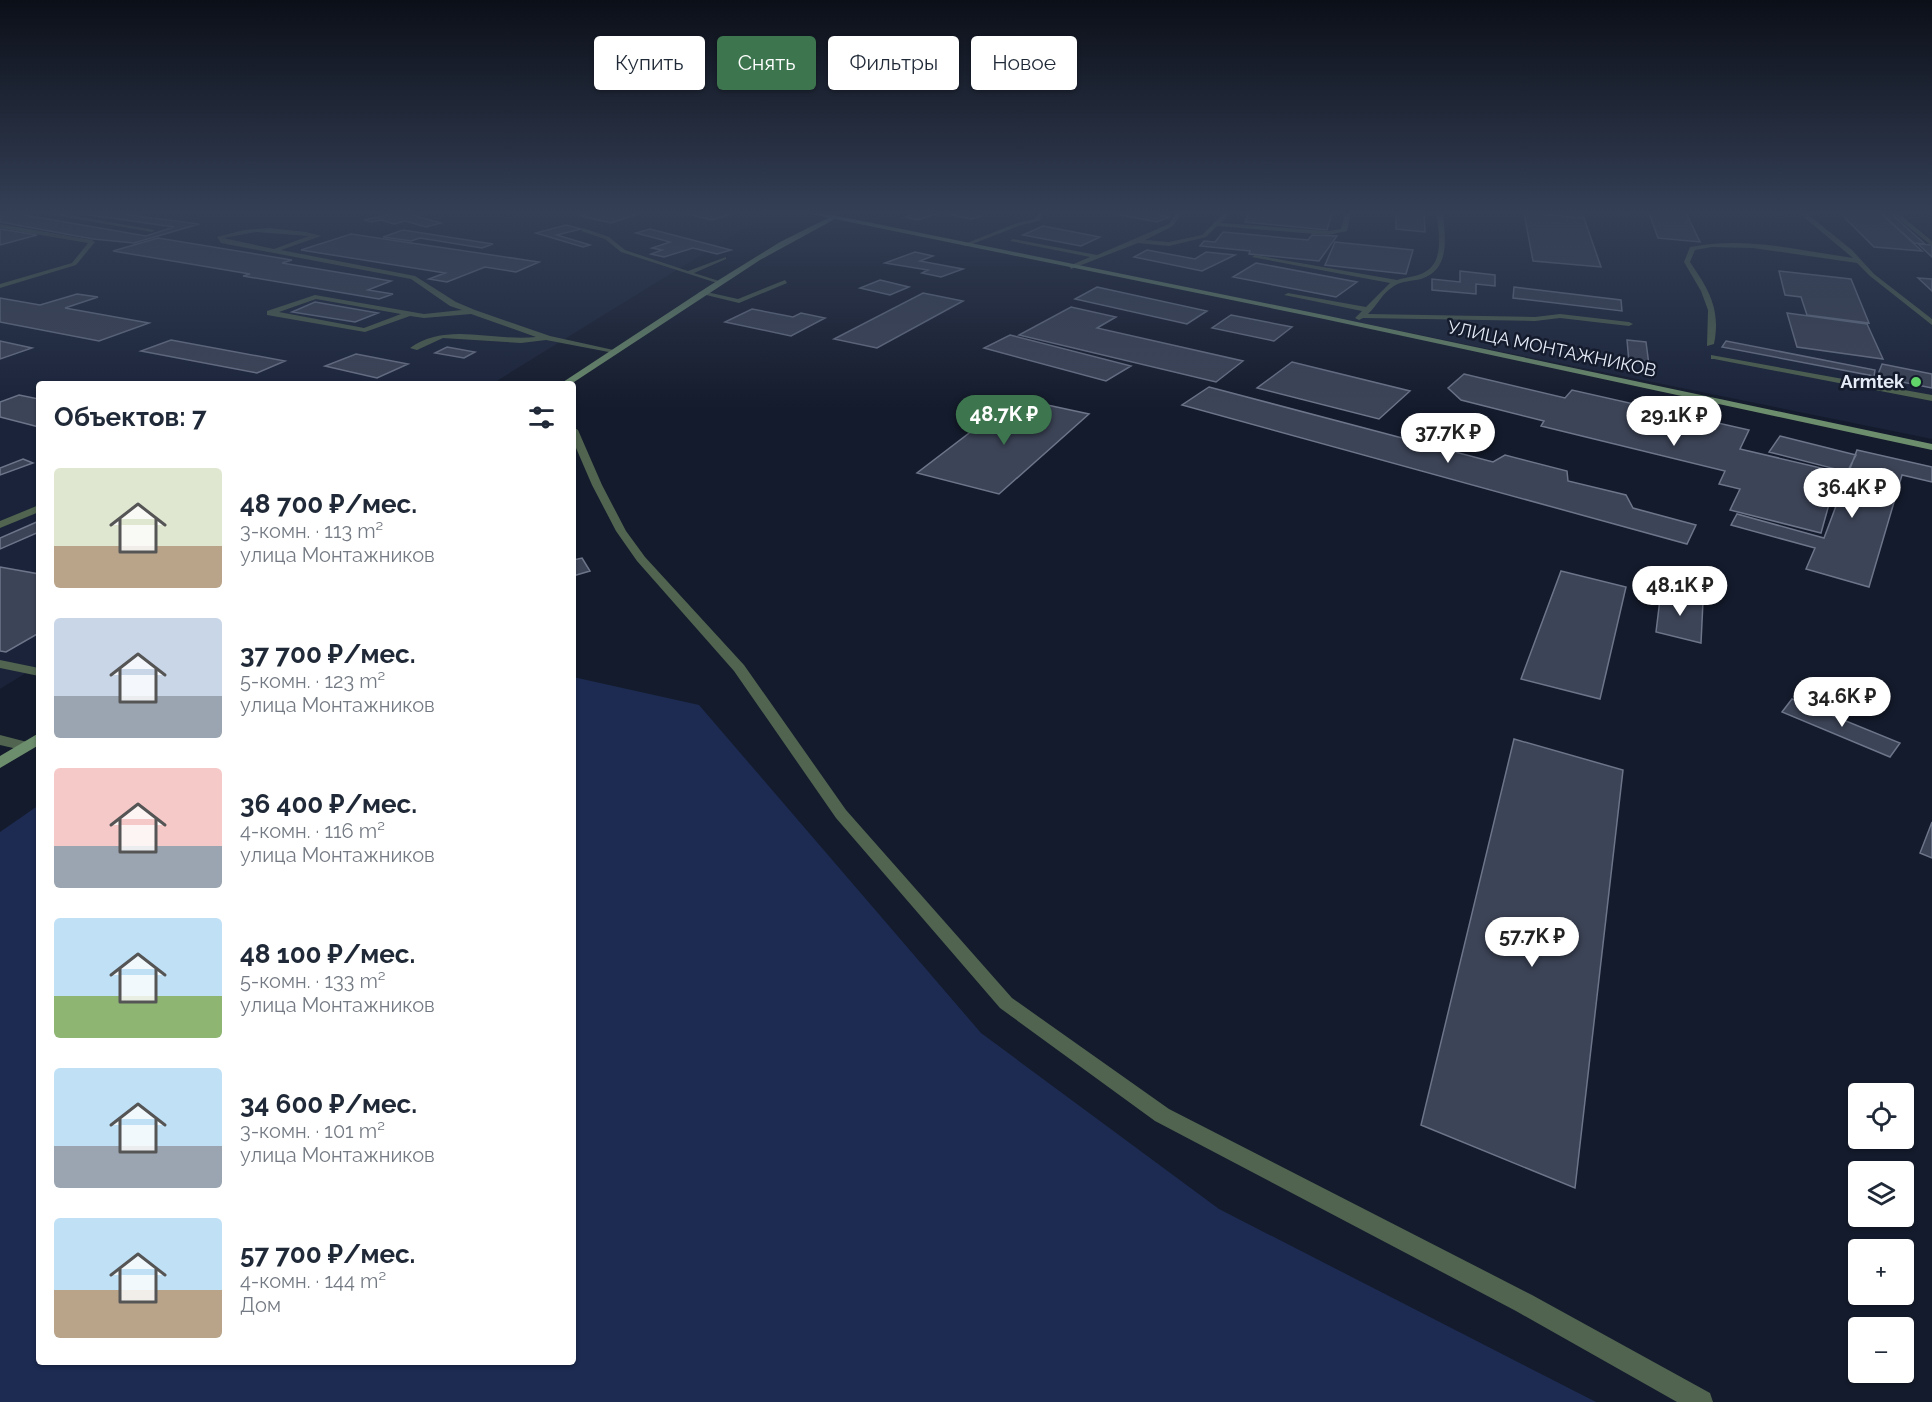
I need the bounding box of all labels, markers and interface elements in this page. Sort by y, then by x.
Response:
chip: Купить [594,36,705,90]
chip: Снять [717,36,816,90]
chip: Фильтры [828,36,959,90]
chip: Новое [971,36,1077,90]
street label: УЛИЦА МОНТАЖНИКОВ [1446,316,1658,381]
place label: Armtek [1841,371,1905,392]
marker: Armtek [1909,375,1923,389]
pin: 48.7K ₽ [949,395,1059,446]
pin: 29.1K ₽ [1619,396,1729,447]
icon: filters [525,401,558,434]
text: Объектов: 7 [54,402,207,432]
text: 48.7K ₽ [970,402,1038,426]
text: 29.1K ₽ [1641,403,1708,427]
pin: 37.7K ₽ [1393,413,1503,464]
text: 37.7K ₽ [1415,420,1481,444]
pin: 36.4K ₽ [1797,468,1907,519]
text: 36.4K ₽ [1818,475,1886,499]
text: 48 700 ₽/мес. [240,489,417,519]
icon: home [102,492,174,564]
text: 3-комн. · 113 m² [240,519,383,543]
text: улица Монтажников [240,543,435,567]
pin: 48.1K ₽ [1625,566,1735,617]
text: 48.1K ₽ [1646,573,1714,597]
text: 37 700 ₽/мес. [240,639,416,669]
icon: home [102,642,174,714]
text: 5-комн. · 123 m² [240,669,385,693]
pin: 34.6K ₽ [1787,677,1897,728]
text: 34.6K ₽ [1808,684,1876,708]
text: улица Монтажников [240,693,435,717]
text: 36 400 ₽/мес. [240,789,417,819]
icon: home [102,792,174,864]
text: 4-комн. · 116 m² [240,819,385,843]
text: улица Монтажников [240,843,435,867]
pin: 57.7K ₽ [1477,917,1587,968]
text: 57.7K ₽ [1499,924,1565,948]
text: 48 100 ₽/мес. [240,939,415,969]
icon: home [102,942,174,1014]
text: 5-комн. · 133 m² [240,969,386,993]
text: улица Монтажников [240,993,435,1017]
map controls [1848,1083,1914,1383]
button: locate [1848,1083,1914,1149]
text: 34 600 ₽/мес. [240,1089,417,1119]
icon: home [102,1092,174,1164]
text: 3-комн. · 101 m² [240,1119,385,1143]
text: улица Монтажников [240,1143,435,1167]
button: layers [1848,1161,1914,1227]
text: 57 700 ₽/мес. [240,1239,415,1269]
button: + [1848,1239,1914,1305]
icon: home [102,1242,174,1314]
text: 4-комн. · 144 m² [240,1269,386,1293]
text: Дом [240,1293,281,1317]
button: − [1848,1317,1914,1383]

